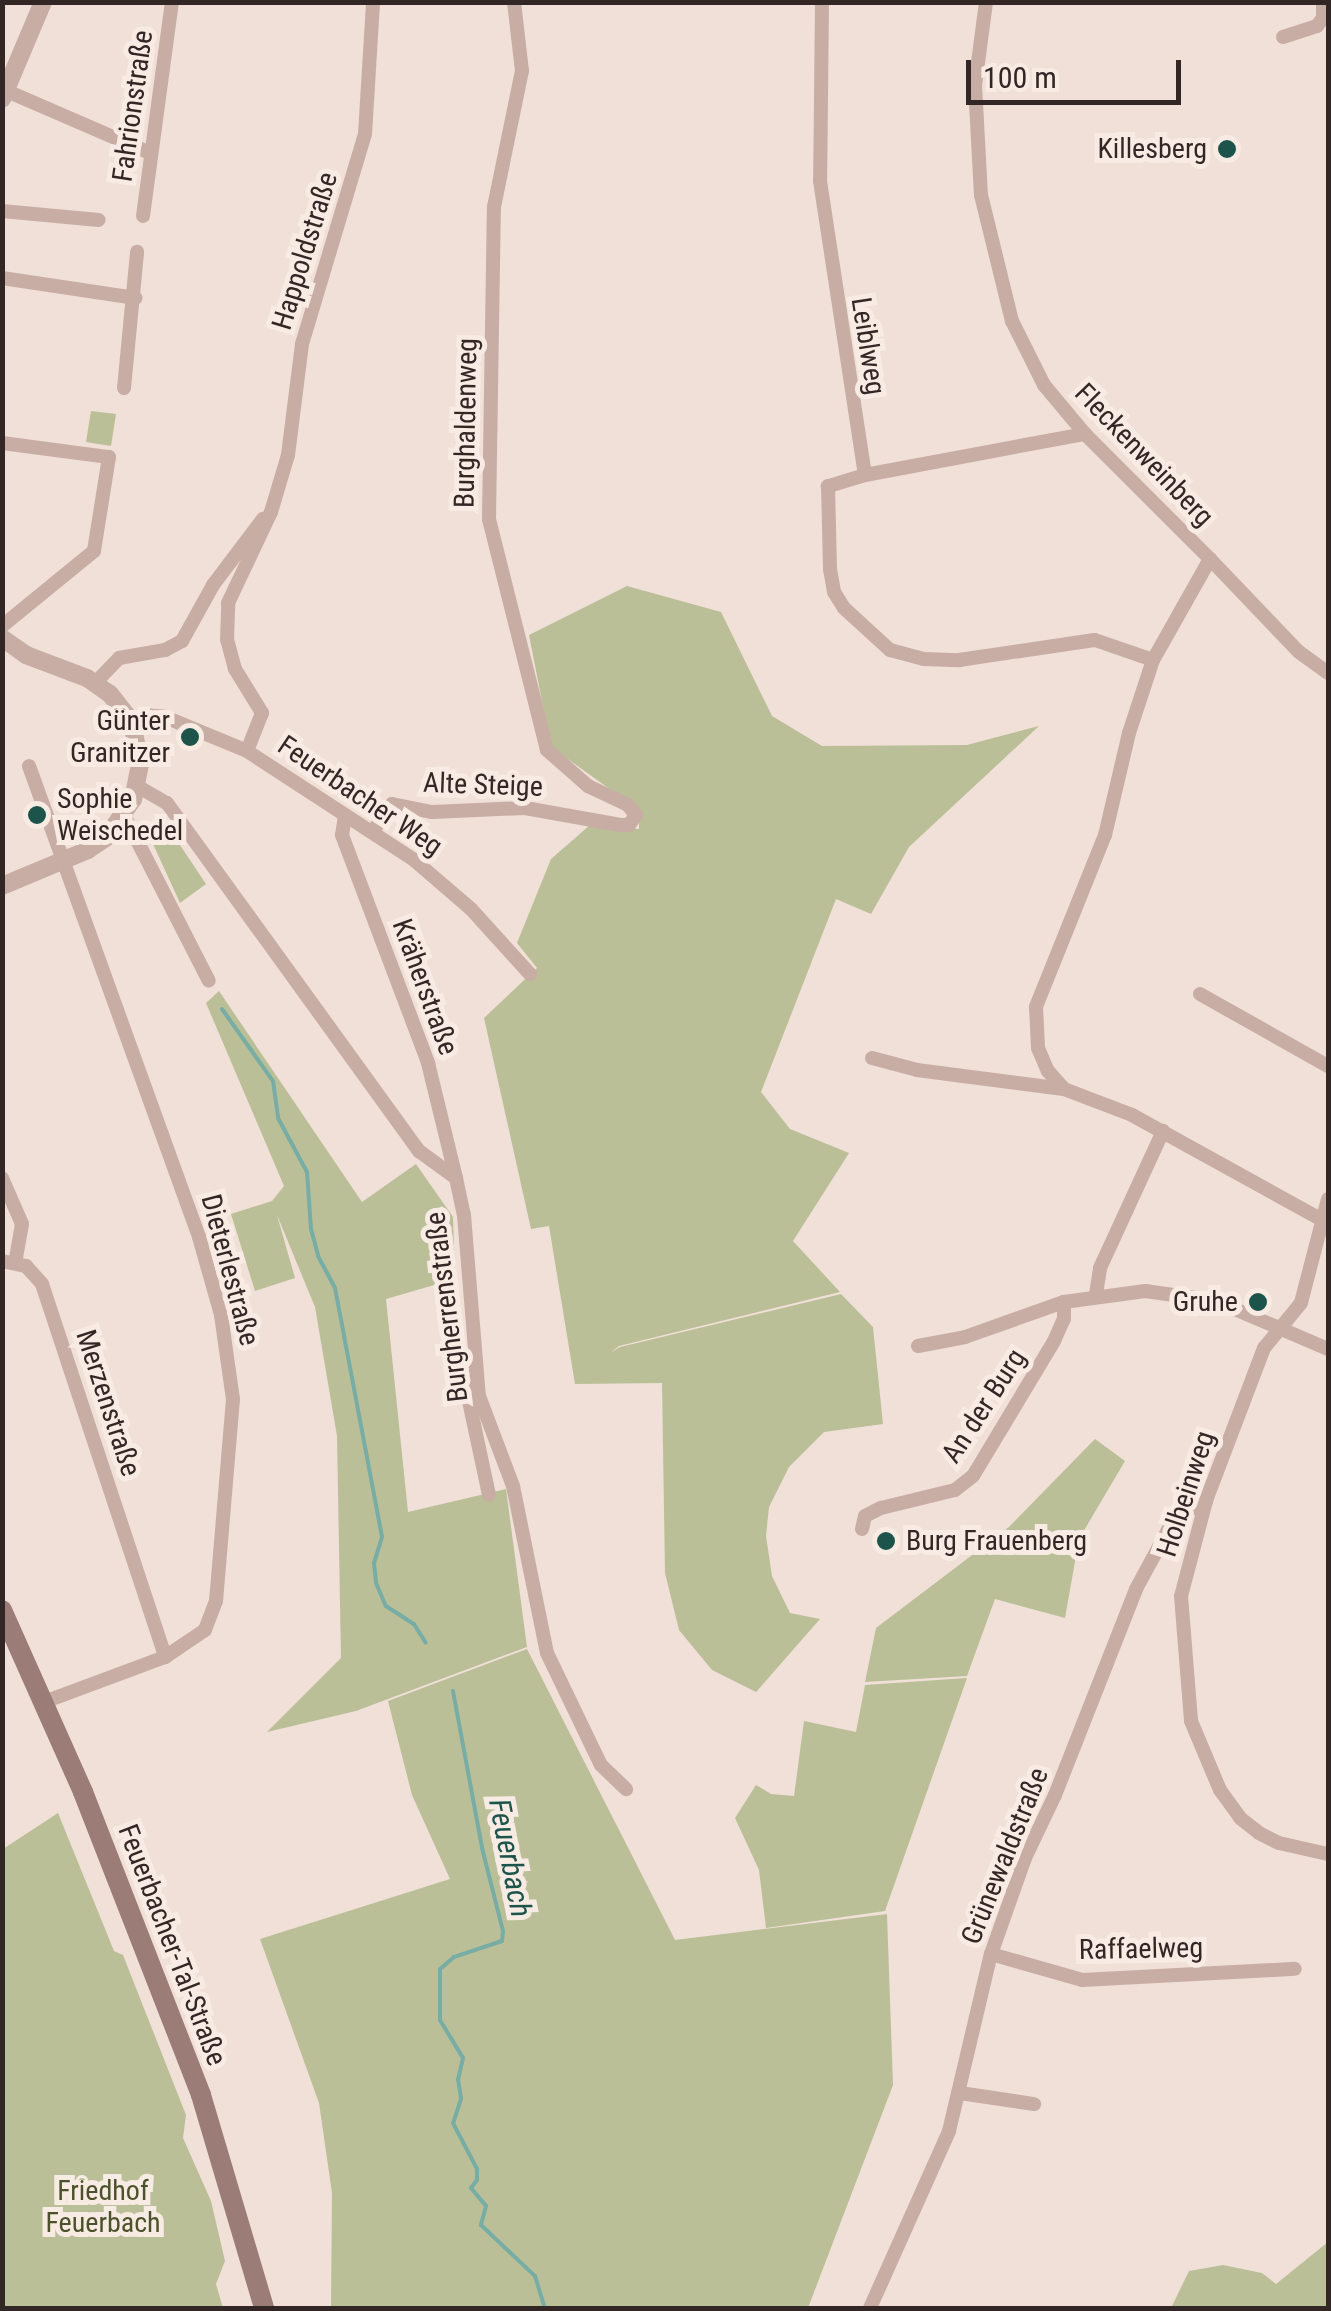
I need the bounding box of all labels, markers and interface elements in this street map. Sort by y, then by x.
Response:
street label: Fahrionstraße [106,28,160,184]
scale bar [971,40,1186,102]
text: 100 m [983,60,1057,95]
place label: Killesberg [1098,132,1207,166]
marker: Killesberg [1216,138,1238,160]
street label: Happoldstraße [265,168,345,334]
street label: Leiblweg [844,295,892,397]
street label: Burghaldenweg [448,338,484,508]
street label: Fleckenweinberg [1068,377,1220,533]
place label: Günter Granitzer [70,704,170,770]
marker: Günter Granitzer [179,726,201,748]
street label: Feuerbacher Weg [271,729,449,863]
street label: Alte Steige [423,766,543,804]
place label: Sophie Weischedel [57,782,183,848]
marker: Sophie Weischedel [26,804,48,826]
street label: Kräherstraße [385,915,465,1059]
street label: Dieterlestraße [194,1191,266,1349]
street label: Burgherrenstraße [419,1210,475,1404]
place label: Gruhe [1173,1285,1238,1319]
marker: Gruhe [1247,1291,1269,1313]
street label: Merzenstraße [69,1326,147,1480]
street label: An der Burg [935,1343,1033,1469]
street label: Holbeinweg [1150,1427,1222,1561]
place label: Burg Frauenberg [906,1524,1087,1558]
marker: Burg Frauenberg [875,1530,897,1552]
street label: Grünewaldstraße [954,1763,1056,1949]
water label: Feuerbach [481,1796,539,1920]
street label: Feuerbacher-Tal-Straße [111,1820,233,2070]
street label: Raffaelweg [1079,1931,1203,1967]
park label: Friedhof Feuerbach [45,2174,161,2240]

